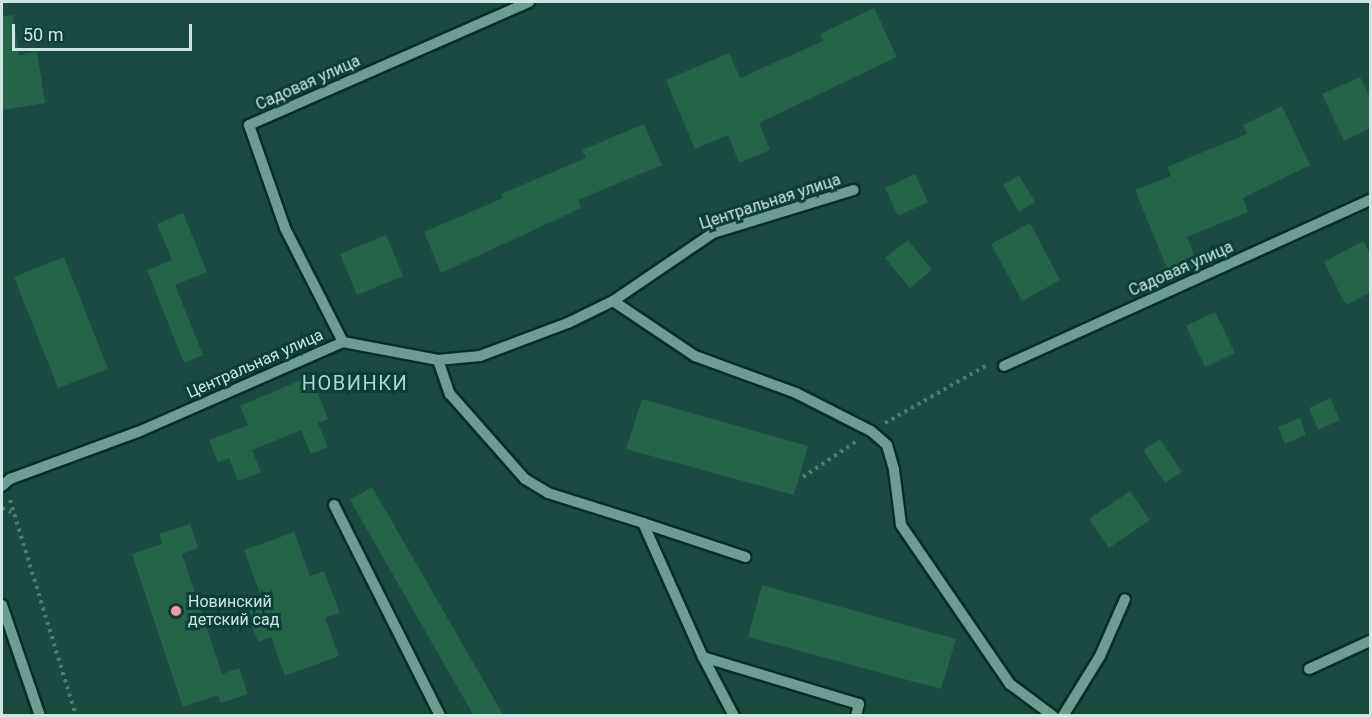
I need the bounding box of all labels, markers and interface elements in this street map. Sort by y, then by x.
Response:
scale bar [15,12,195,50]
text: 50 m [23,24,63,45]
street label: Садовая улица [253,51,363,115]
street label: Центральная улица [697,170,843,234]
street label: Садовая улица [1126,237,1236,301]
street label: Центральная улица [184,325,326,403]
district label: НОВИНКИ [302,371,408,395]
place label: Новинский детский сад [188,592,279,630]
marker: Новинский детский сад [169,604,183,618]

